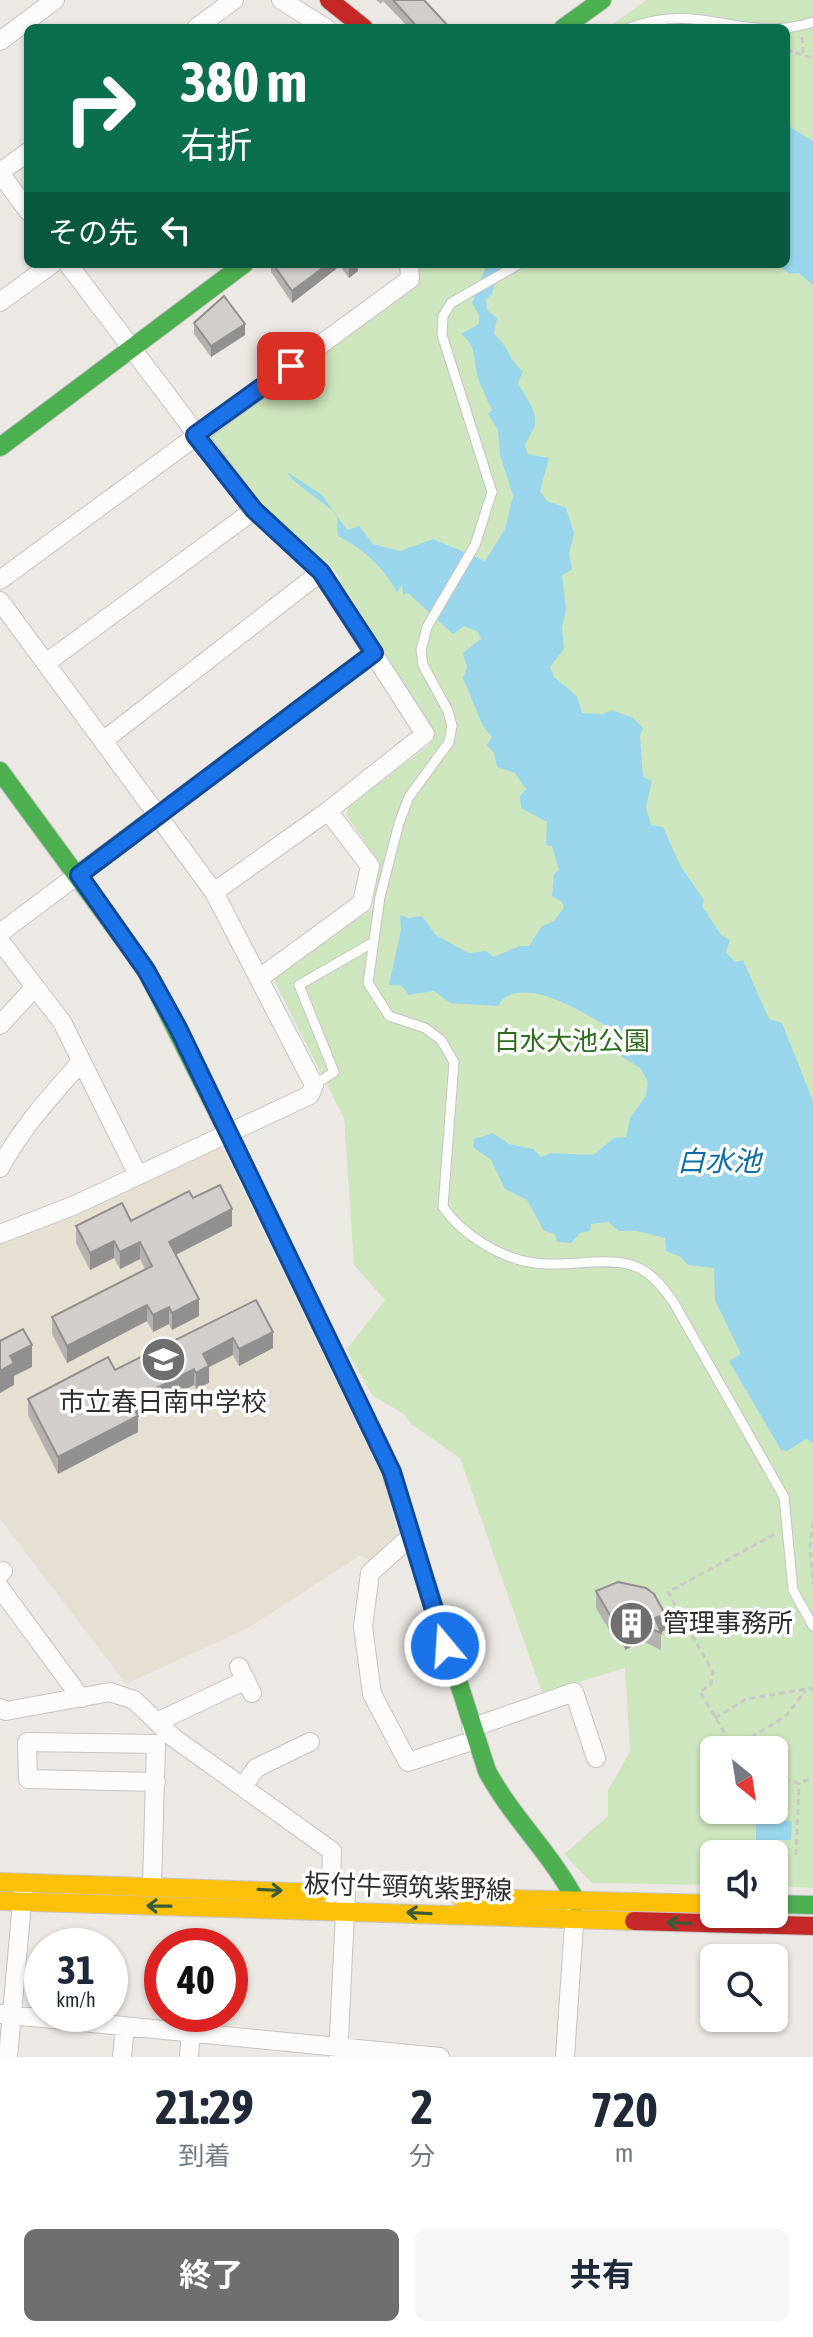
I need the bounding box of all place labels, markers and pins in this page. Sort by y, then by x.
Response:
pin [257,332,325,400]
school or university icon: 市立春日南中学校 [139,1335,187,1383]
place label: 市立春日南中学校 [59,1387,267,1417]
building icon: 管理事務所 [608,1599,656,1647]
place label: 管理事務所 [663,1608,793,1638]

